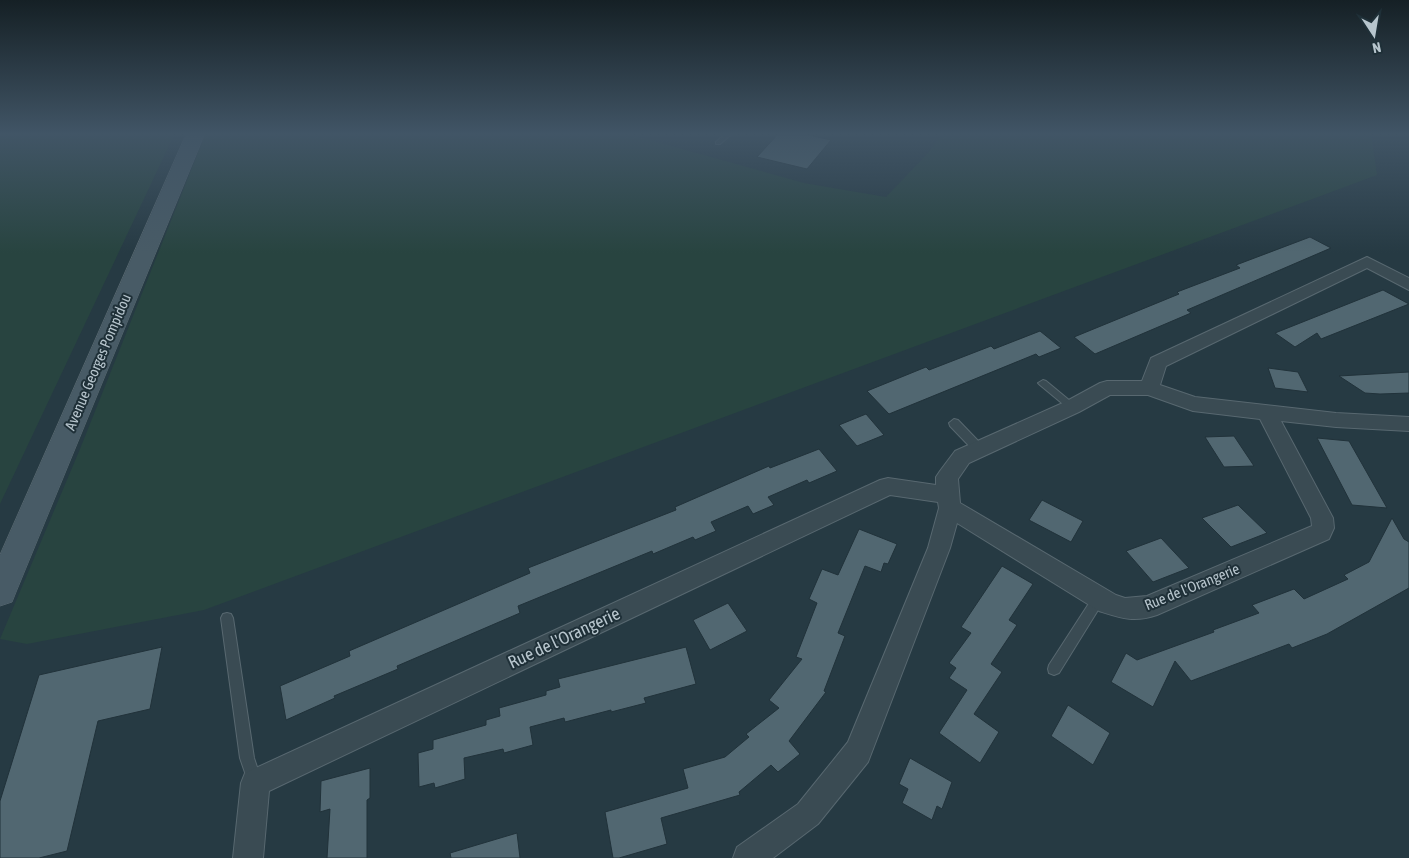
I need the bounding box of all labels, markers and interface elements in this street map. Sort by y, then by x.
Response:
north arrow [1349,10,1399,60]
text: N [1371,39,1382,56]
street label: Avenue Georges Pompidou [61,291,134,433]
street label: Rue de l'Orangerie [1142,560,1242,613]
street label: Rue de l'Orangerie [505,602,623,673]

